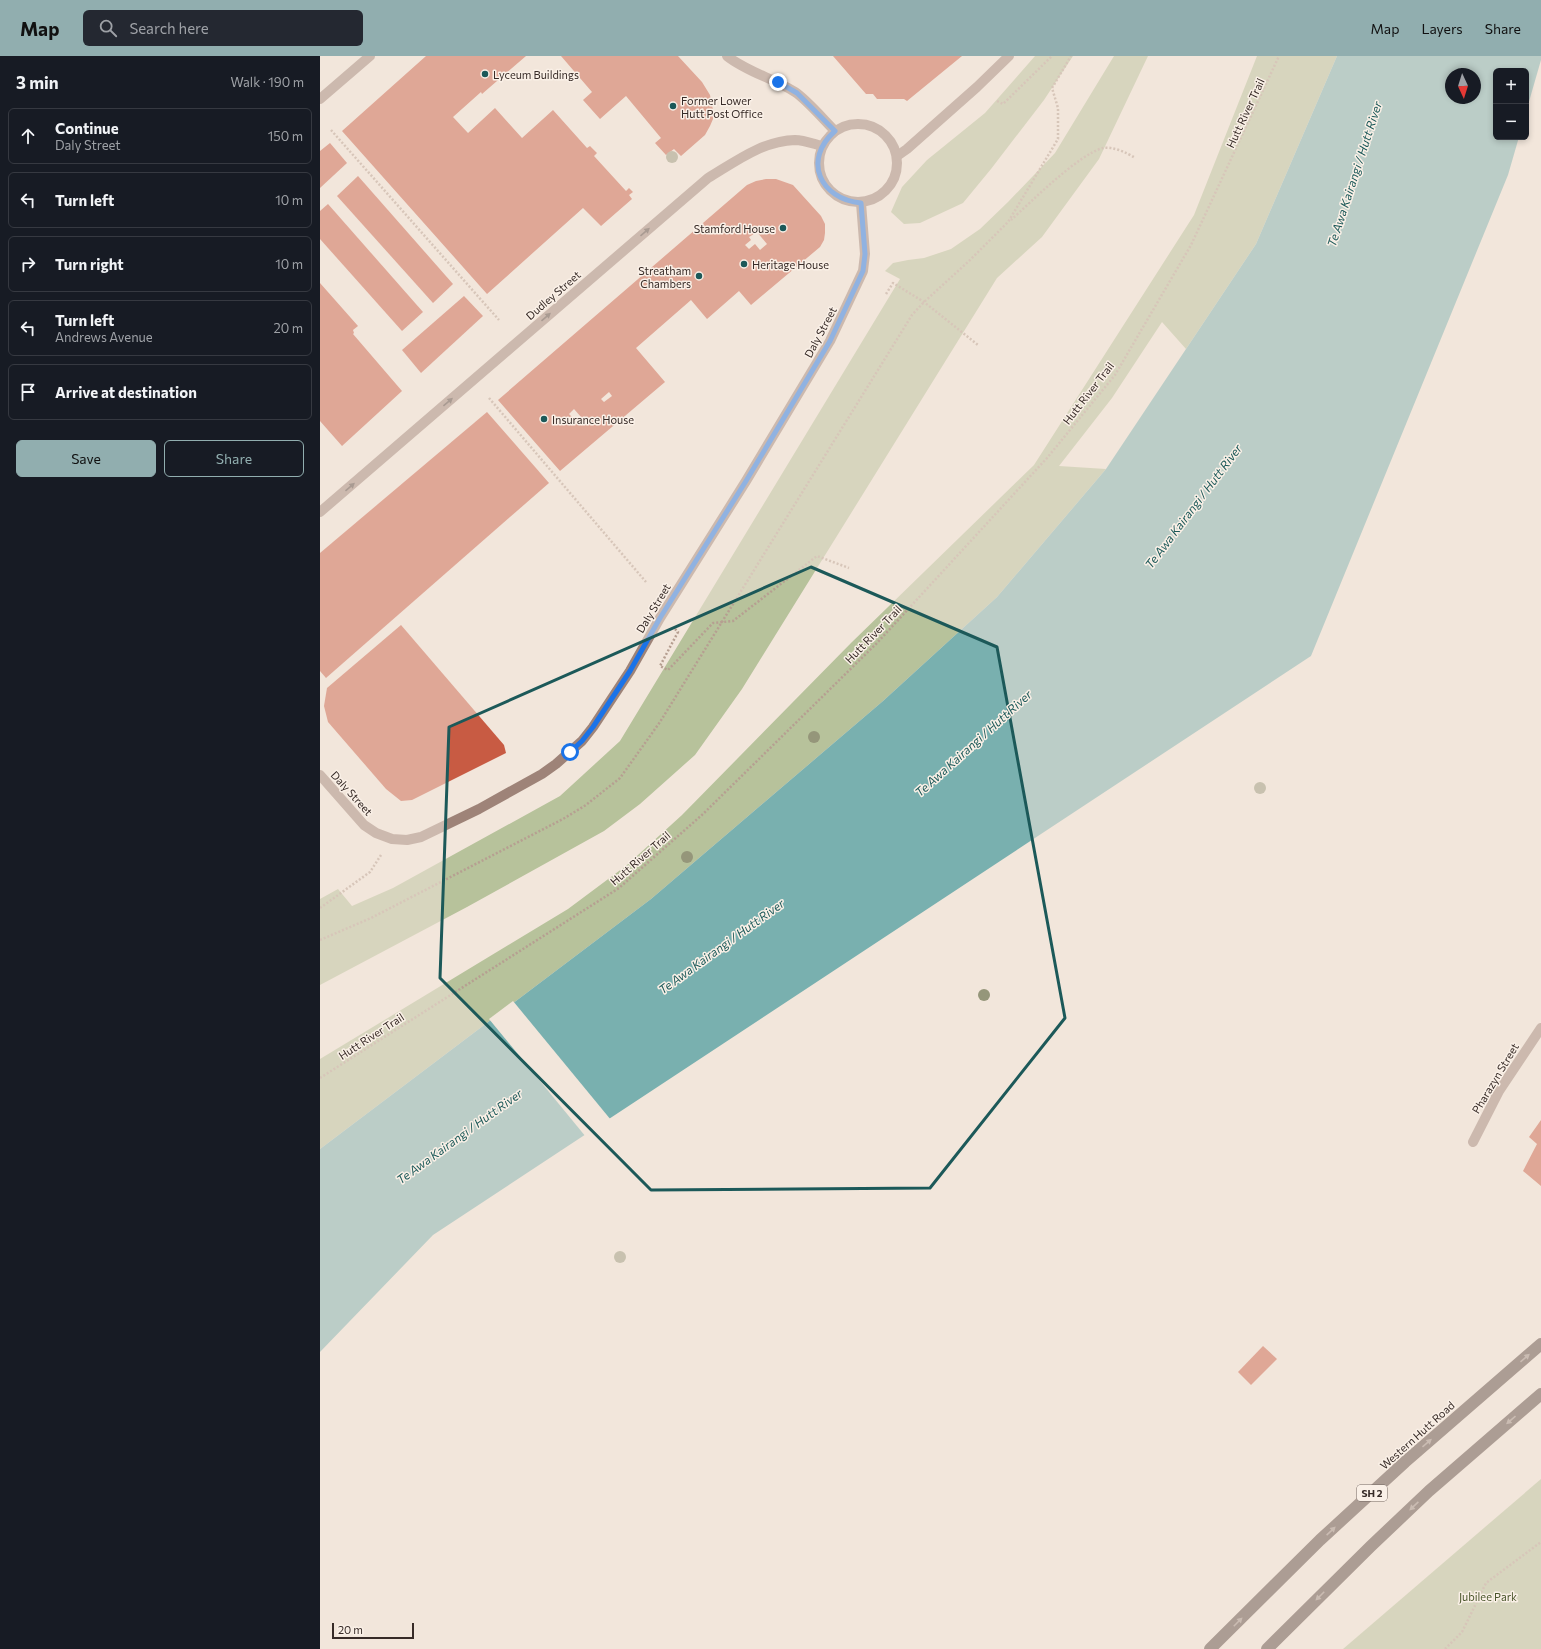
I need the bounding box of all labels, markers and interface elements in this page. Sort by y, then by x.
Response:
search box [83,10,363,46]
text: Map [20,17,59,40]
icon: search [97,17,119,39]
text: Search here [129,19,209,37]
text: Map [1371,20,1399,37]
text: Layers [1421,20,1463,37]
text: Share [1485,20,1521,37]
place label: Lyceum Buildings [493,68,579,81]
north arrow [1445,68,1481,104]
map controls [1493,68,1529,140]
button: + [1493,68,1529,104]
marker: Lyceum Buildings [480,69,490,79]
text: 3 min [16,72,59,93]
route end [769,73,787,91]
text: Walk · 190 m [230,74,304,90]
street label: Hutt River Trail [1223,76,1267,150]
place label: Former Lower Hutt Post Office [681,94,763,120]
water label: Te Awa Kairangi / Hutt River [1324,98,1385,248]
marker: Former Lower Hutt Post Office [668,101,678,111]
button: − [1493,104,1529,140]
text: Continue [55,119,119,137]
icon: ahead [17,125,39,147]
text: 150 m [268,128,303,144]
text: Daly Street [55,137,121,153]
icon: left [17,189,39,211]
text: Turn left [55,191,114,209]
text: 10 m [275,192,303,208]
place label: Stamford House [694,222,775,235]
marker: Stamford House [778,223,788,233]
one-way arrow [640,228,650,237]
icon: right [17,253,39,275]
text: Turn right [55,255,124,273]
text: 10 m [275,256,303,272]
place label: Heritage House [752,258,829,271]
marker: Heritage House [739,259,749,269]
place label: Streatham Chambers [638,264,691,290]
street label: Dudley Street [523,267,583,322]
marker: Streatham Chambers [694,271,704,281]
street label: Daly Street [801,304,839,360]
text: Turn left [55,311,114,329]
one-way arrow [541,312,551,321]
icon: left [17,317,39,339]
text: 20 m [274,320,303,336]
text: Andrews Avenue [55,329,153,345]
street label: Hutt River Trail [1060,359,1116,427]
icon: arrive [17,381,39,403]
text: Arrive at destination [55,383,197,401]
one-way arrow [443,398,454,407]
place label: Insurance House [552,413,634,426]
marker: Insurance House [539,414,549,424]
button: Save [16,440,156,477]
button: Share [164,440,304,477]
water label: Te Awa Kairangi / Hutt River [1142,440,1245,571]
one-way arrow [344,482,355,491]
street label: Daly Street [633,580,673,635]
street label: Hutt River Trail [842,602,904,666]
water label: Te Awa Kairangi / Hutt River [912,686,1035,799]
route start [561,743,579,761]
street label: Daly Street [329,768,376,818]
street label: Hutt River Trail [607,828,673,888]
water label: Te Awa Kairangi / Hutt River [655,895,788,996]
street label: Hutt River Trail [336,1010,406,1062]
street label: Pharazyn Street [1469,1040,1521,1115]
water label: Te Awa Kairangi / Hutt River [393,1085,526,1186]
one-way arrow [1520,1353,1530,1362]
street label: Western Hutt Road [1377,1398,1457,1472]
one-way arrow [1506,1415,1517,1424]
one-way arrow [1422,1438,1432,1448]
road number: SH 2 [1357,1485,1387,1501]
one-way arrow [1409,1501,1419,1511]
one-way arrow [1326,1526,1336,1535]
park label: Jubilee Park [1459,1590,1517,1604]
one-way arrow [1315,1591,1325,1601]
one-way arrow [1233,1617,1243,1627]
scale bar [332,1621,414,1640]
text: 20 m [338,1623,363,1636]

